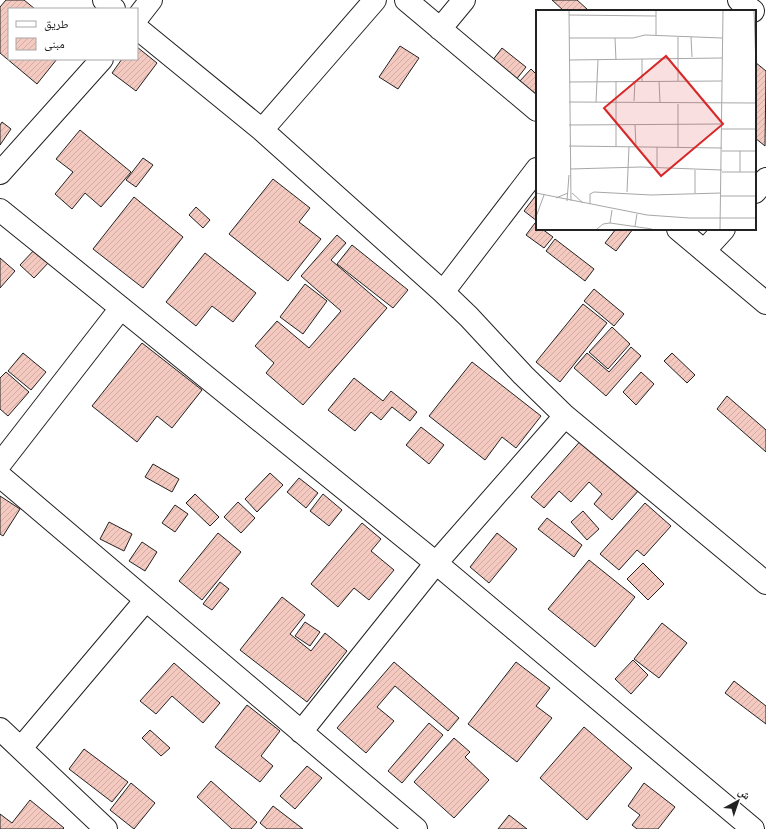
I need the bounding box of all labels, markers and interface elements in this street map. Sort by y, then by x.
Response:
legend [8,8,138,60]
inset map [536,10,756,230]
text: طريق [44,17,69,31]
text: مبنى [44,37,65,51]
north arrow [718,781,758,821]
text: ش [735,785,753,803]

